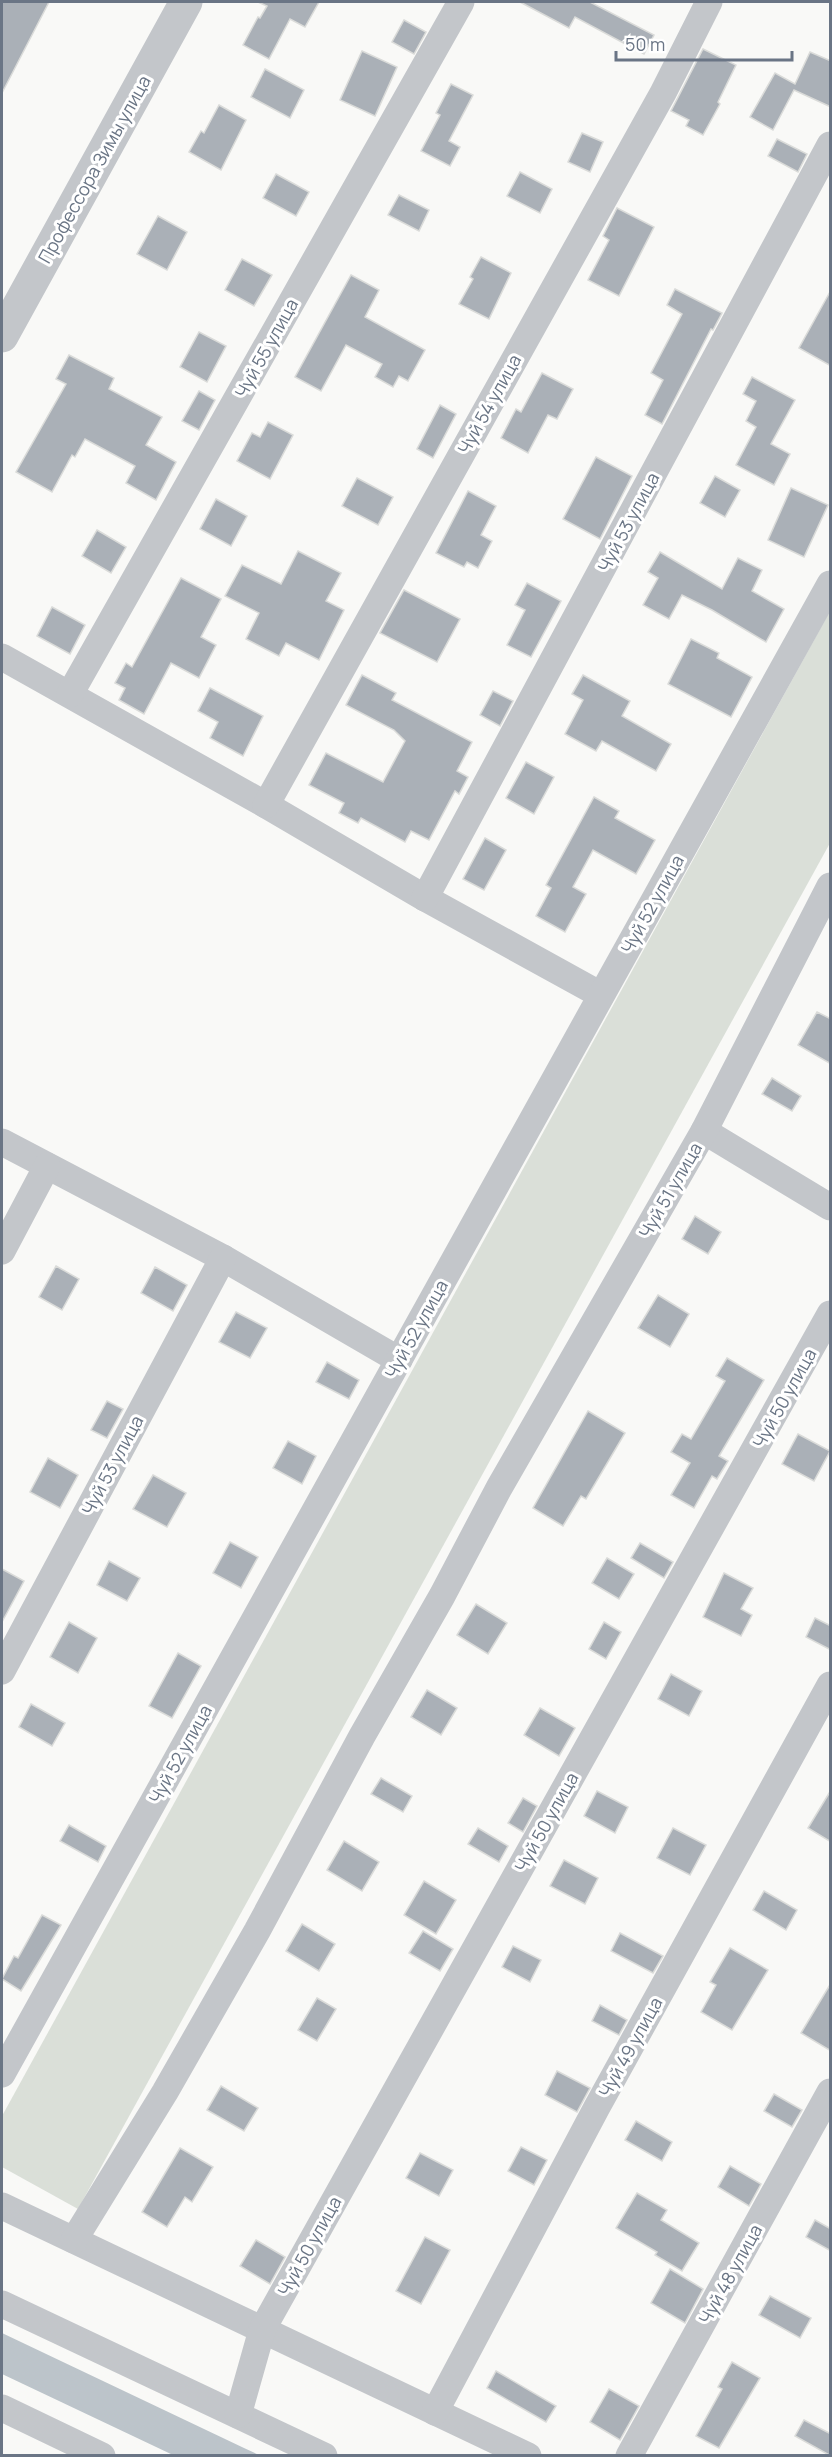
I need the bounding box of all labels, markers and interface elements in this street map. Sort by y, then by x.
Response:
scale bar [616,24,792,62]
text: 50 m [625,32,665,56]
street label: Профессора Зимы улица [32,71,156,267]
street label: Чуй 55 улица [229,294,303,402]
street label: Чуй 54 улица [452,350,526,458]
street label: Чуй 53 улица [592,468,664,576]
street label: Чуй 52 улица [615,850,689,958]
street label: Чуй 51 улица [633,1138,707,1242]
street label: Чуй 52 улица [379,1275,453,1383]
street label: Чуй 50 улица [747,1344,821,1452]
street label: Чуй 53 улица [76,1411,148,1519]
street label: Чуй 52 улица [143,1700,217,1808]
street label: Чуй 50 улица [509,1768,583,1876]
street label: Чуй 49 улица [593,1993,667,2101]
street label: Чуй 50 улица [272,2192,346,2300]
street label: Чуй 48 улица [693,2220,767,2328]

